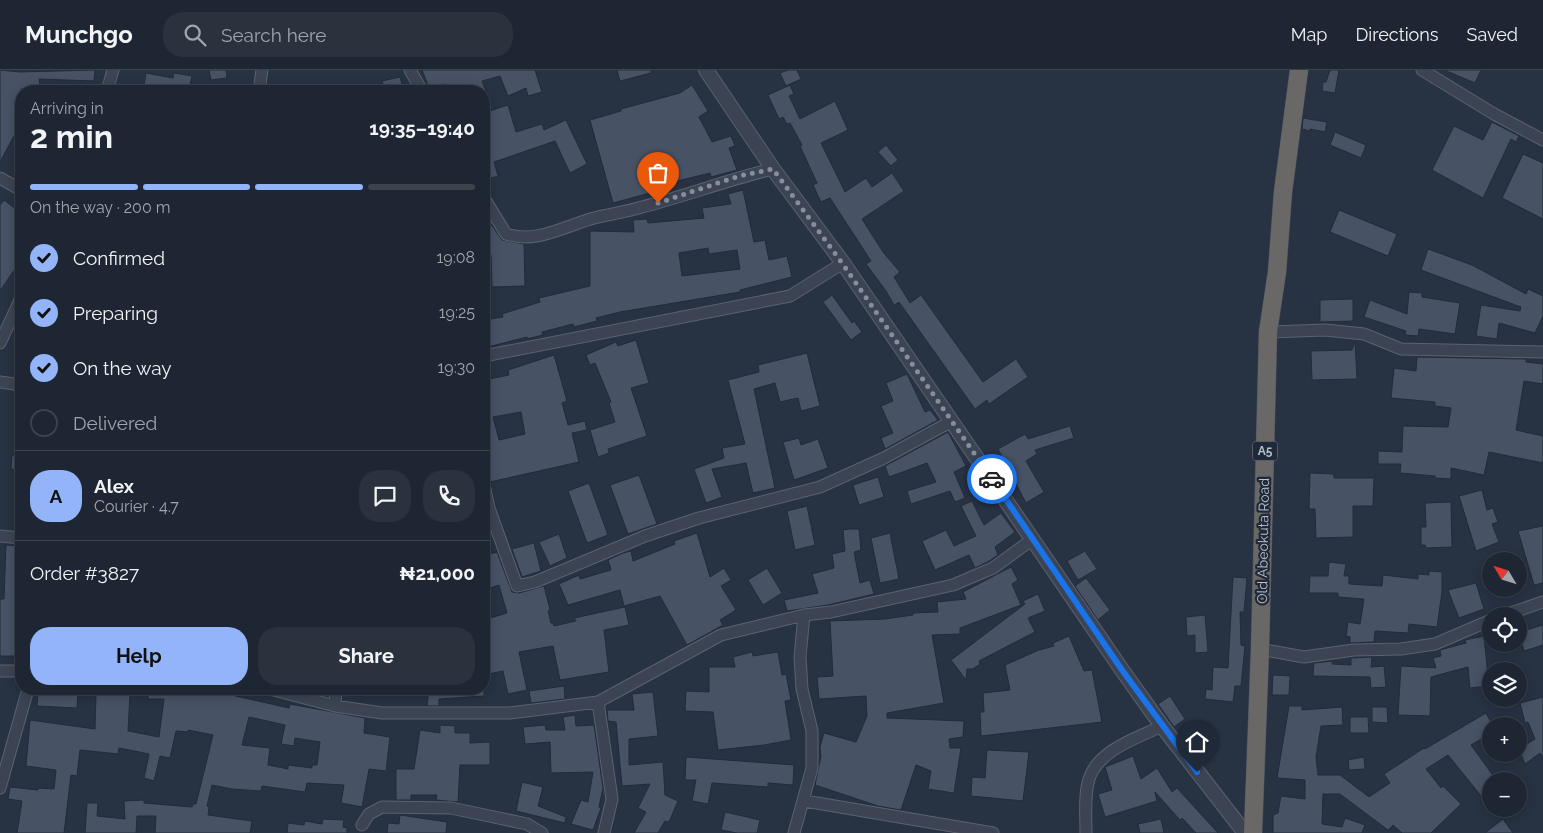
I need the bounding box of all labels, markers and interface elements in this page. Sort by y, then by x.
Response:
search box [163,12,513,57]
text: Munchgo [25,20,133,49]
icon: search [181,21,209,49]
text: Search here [221,24,326,46]
text: Map [1291,24,1327,45]
text: Directions [1355,24,1439,45]
text: Saved [1467,24,1518,45]
text: Arriving in [30,99,104,118]
text: 19:35–19:40 [369,117,475,139]
text: 2 min [30,118,113,155]
pin [637,152,679,203]
icon: bag [644,159,672,187]
text: On the way · 200 m [30,198,170,217]
icon: check [30,244,58,272]
text: Confirmed [73,247,165,269]
text: 19:08 [436,248,475,267]
icon: check [30,299,58,327]
text: Preparing [73,302,158,324]
text: 19:25 [439,303,475,322]
icon: check [30,354,58,382]
text: On the way [73,357,172,379]
text: 19:30 [437,358,475,377]
text: Delivered [73,412,157,434]
road number: A5 [1252,442,1278,461]
courier [967,454,1017,504]
icon: car [978,465,1006,493]
button: chat [359,470,411,522]
button: phone [423,470,475,522]
text: Alex [94,475,134,497]
street label: Old Abeokuta Road [1254,478,1272,604]
text: A [50,485,62,507]
text: Courier · 4.7 [94,497,179,516]
north arrow [1482,552,1528,598]
map controls [1482,552,1527,817]
text: Order #3827 [30,562,139,584]
text: ₦21,000 [399,562,475,584]
button: locate [1482,607,1527,652]
button: Help [30,627,248,685]
button: Share [258,627,475,685]
button: layers [1482,662,1527,707]
button: + [1482,717,1527,762]
pin [1176,721,1218,772]
icon: home [1183,728,1211,756]
button: − [1482,772,1527,817]

